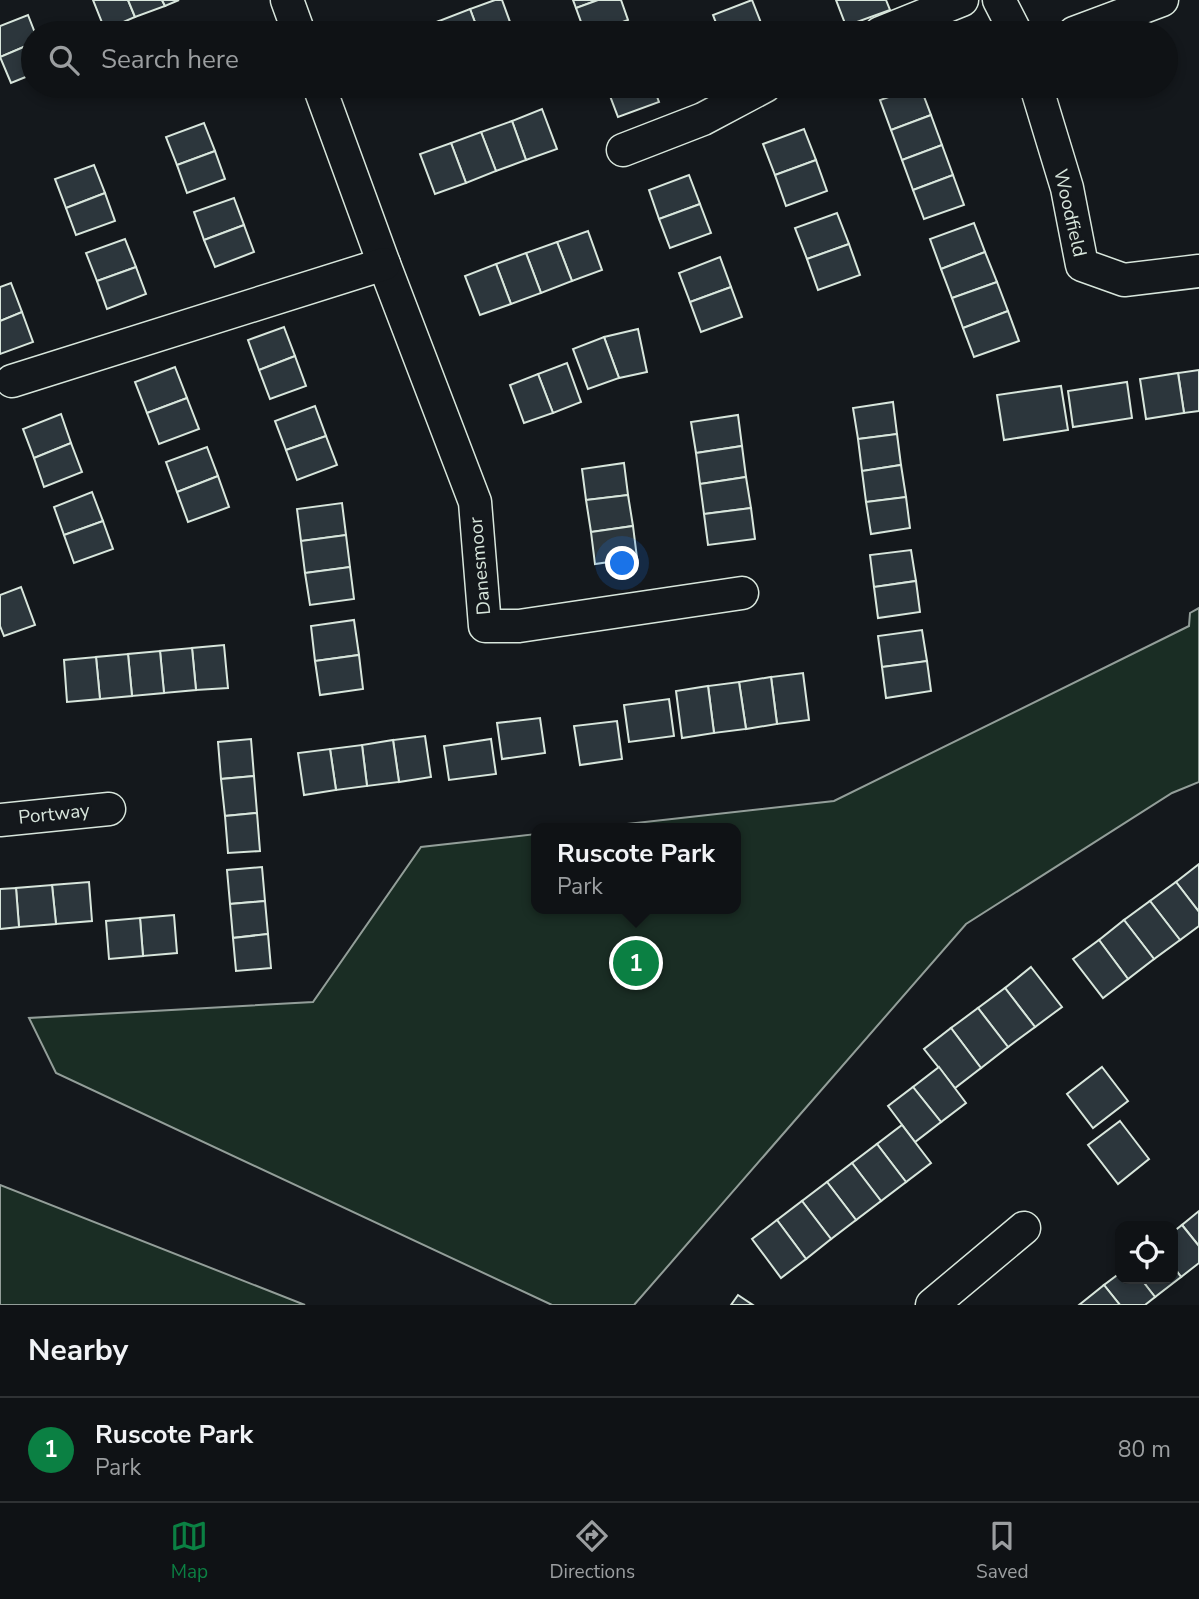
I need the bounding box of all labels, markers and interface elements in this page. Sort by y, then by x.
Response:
search box [21,21,1178,98]
icon: search [45,41,83,79]
text: Search here [101,42,239,77]
street label: Woodfield [1047,167,1093,259]
street label: Danesmoor [463,516,497,616]
your location [605,546,639,580]
street label: Portway [17,797,91,831]
popup [531,823,741,914]
text: Ruscote Park [557,836,715,871]
text: Park [557,871,603,902]
pin: 1 [613,937,659,989]
map controls [1115,1221,1178,1284]
button: locate [1115,1221,1178,1284]
text: Nearby [28,1330,128,1371]
text: Ruscote Park [95,1417,253,1452]
text: 1 [44,1434,58,1465]
text: 80 m [1118,1434,1171,1465]
text: Park [95,1452,141,1483]
tab: Map [170,1517,208,1585]
tab: Directions [549,1517,635,1585]
tab: Saved [976,1517,1029,1585]

